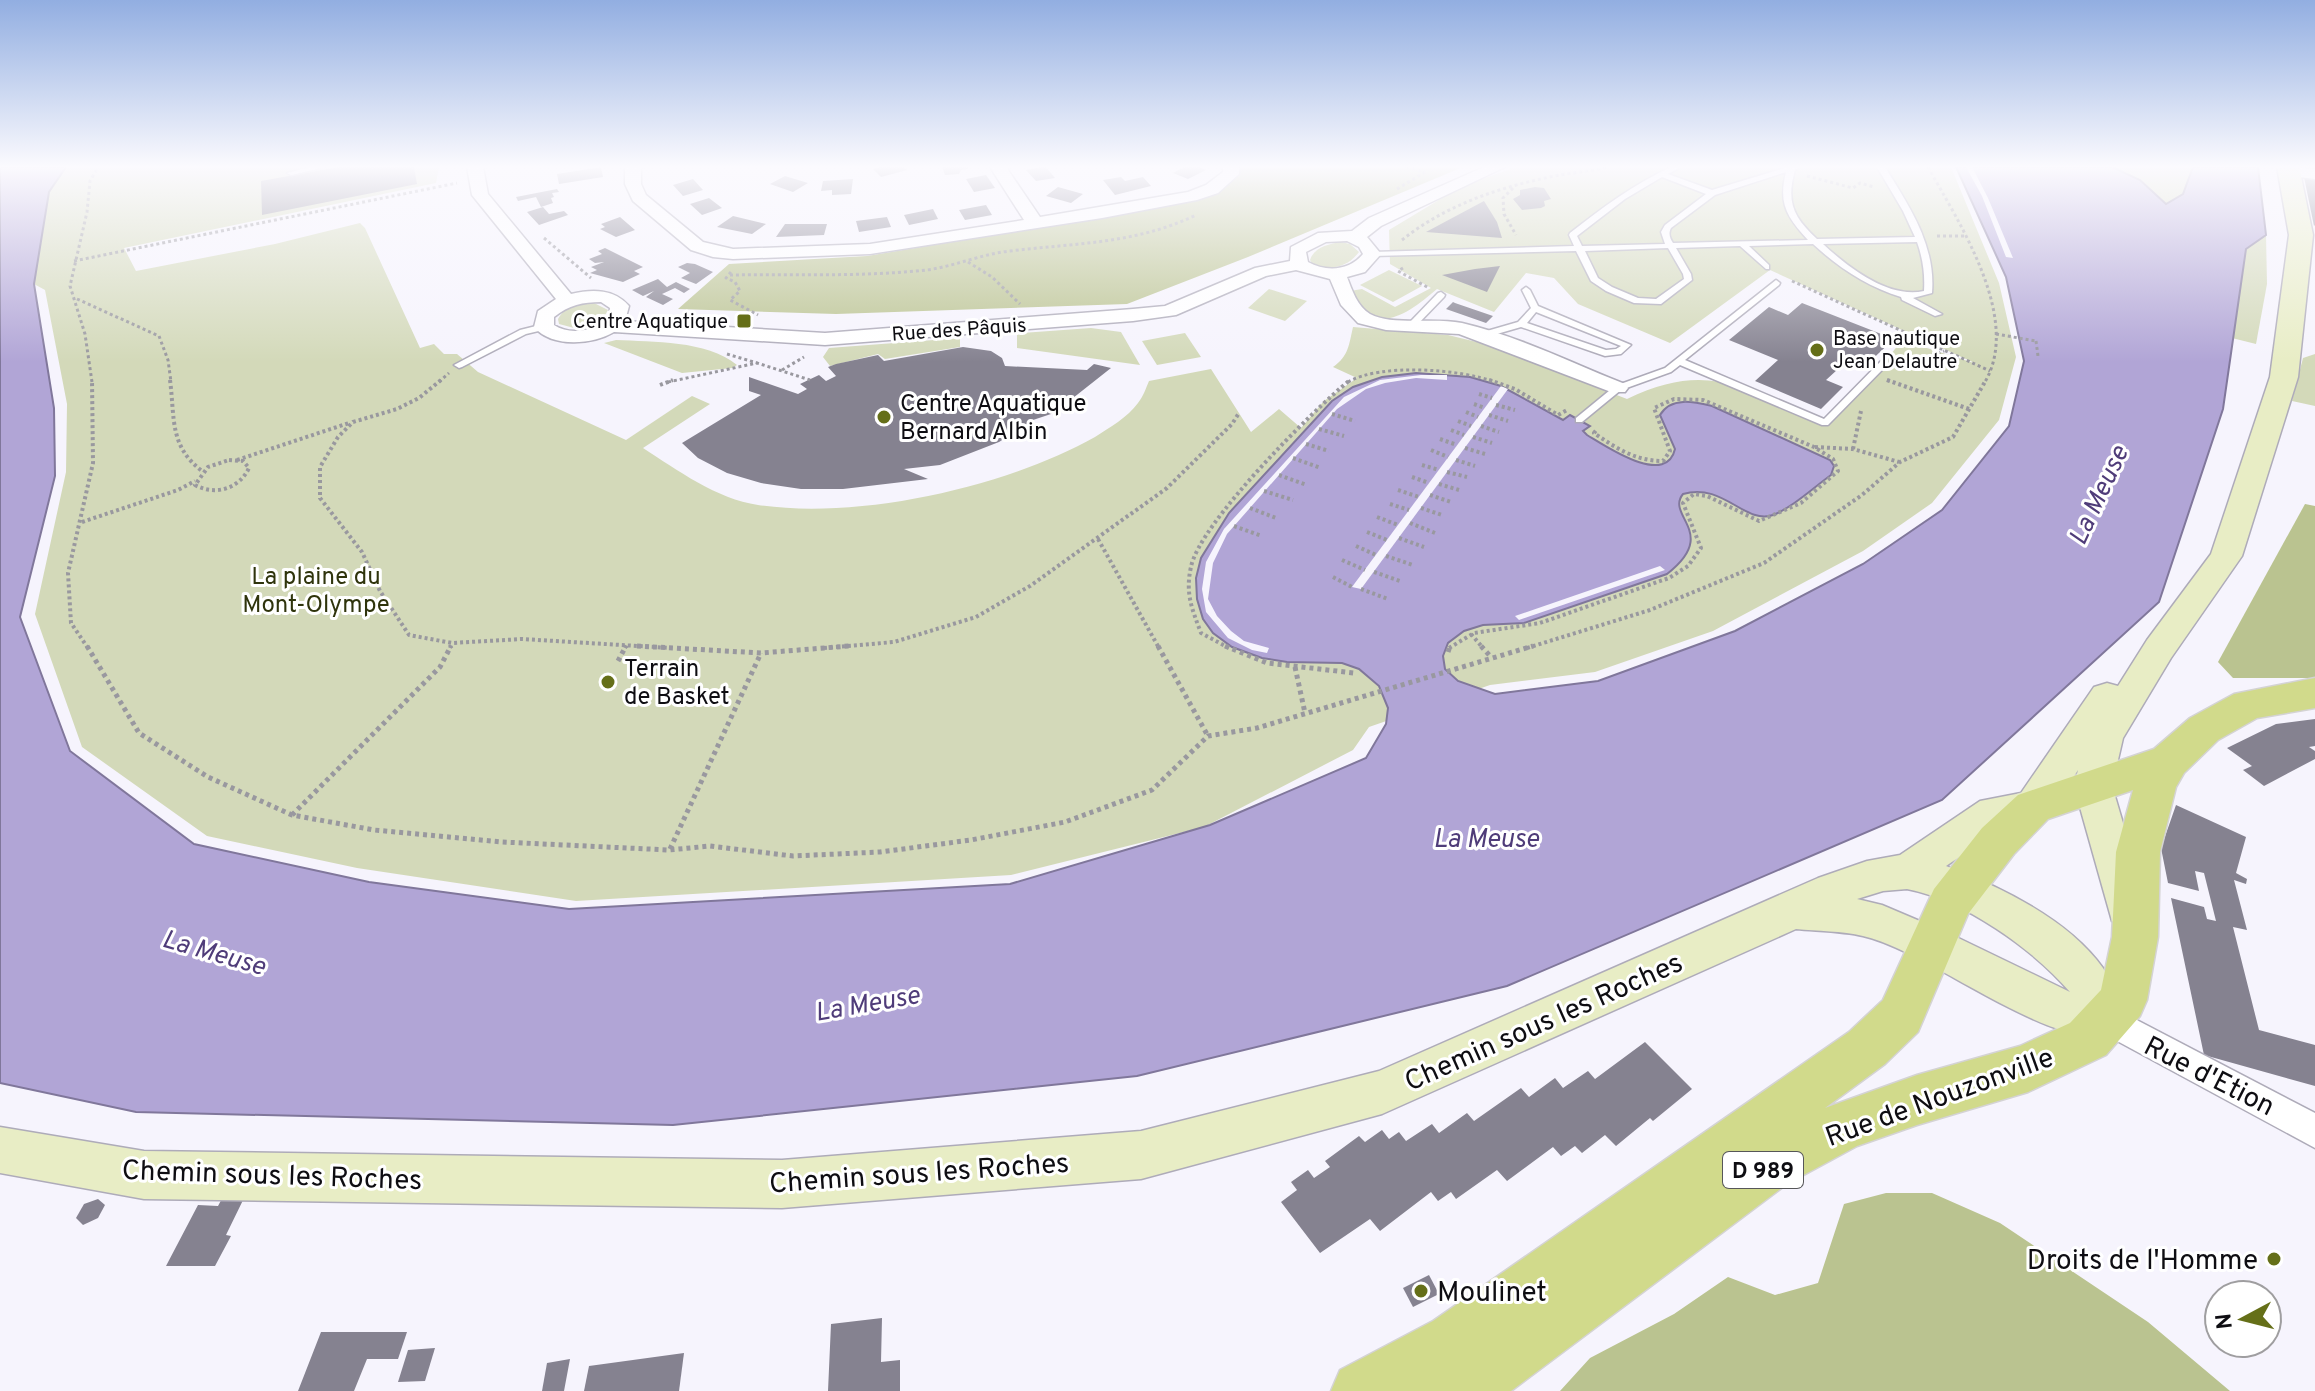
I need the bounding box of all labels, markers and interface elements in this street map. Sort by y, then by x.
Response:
place label: Centre Aquatique [573,310,728,336]
marker: Centre Aquatique [735,312,753,330]
street label: Rue des Pâquis [891,313,1028,349]
place label: Base nautique Jean Delautre [1833,327,1960,376]
marker: Base nautique Jean Delautre [1808,341,1826,359]
place label: Centre Aquatique Bernard Albin [900,390,1086,448]
marker: Centre Aquatique Bernard Albin [875,408,893,426]
water label: La Meuse [2063,441,2138,551]
park label: La plaine du Mont-Olympe [242,563,390,621]
place label: Terrain de Basket [624,655,730,713]
marker: Terrain de Basket [599,673,617,691]
water label: La Meuse [1433,824,1539,857]
water label: La Meuse [158,924,269,985]
street label: Chemin sous les Roches [1400,946,1689,1101]
water label: La Meuse [813,980,923,1031]
street label: Rue d'Etion [2137,1029,2280,1126]
street label: Rue de Nouzonville [1821,1041,2059,1157]
street label: Chemin sous les Roches [768,1147,1070,1203]
road number: D 989 [1723,1152,1803,1188]
street label: Chemin sous les Roches [121,1154,423,1200]
place label: Droits de l'Homme [2027,1244,2258,1280]
marker: Droits de l'Homme [2265,1250,2283,1268]
place label: Moulinet [1437,1276,1547,1312]
north arrow [2203,1279,2283,1359]
marker: Moulinet [1412,1282,1430,1300]
text: N [2211,1312,2240,1331]

